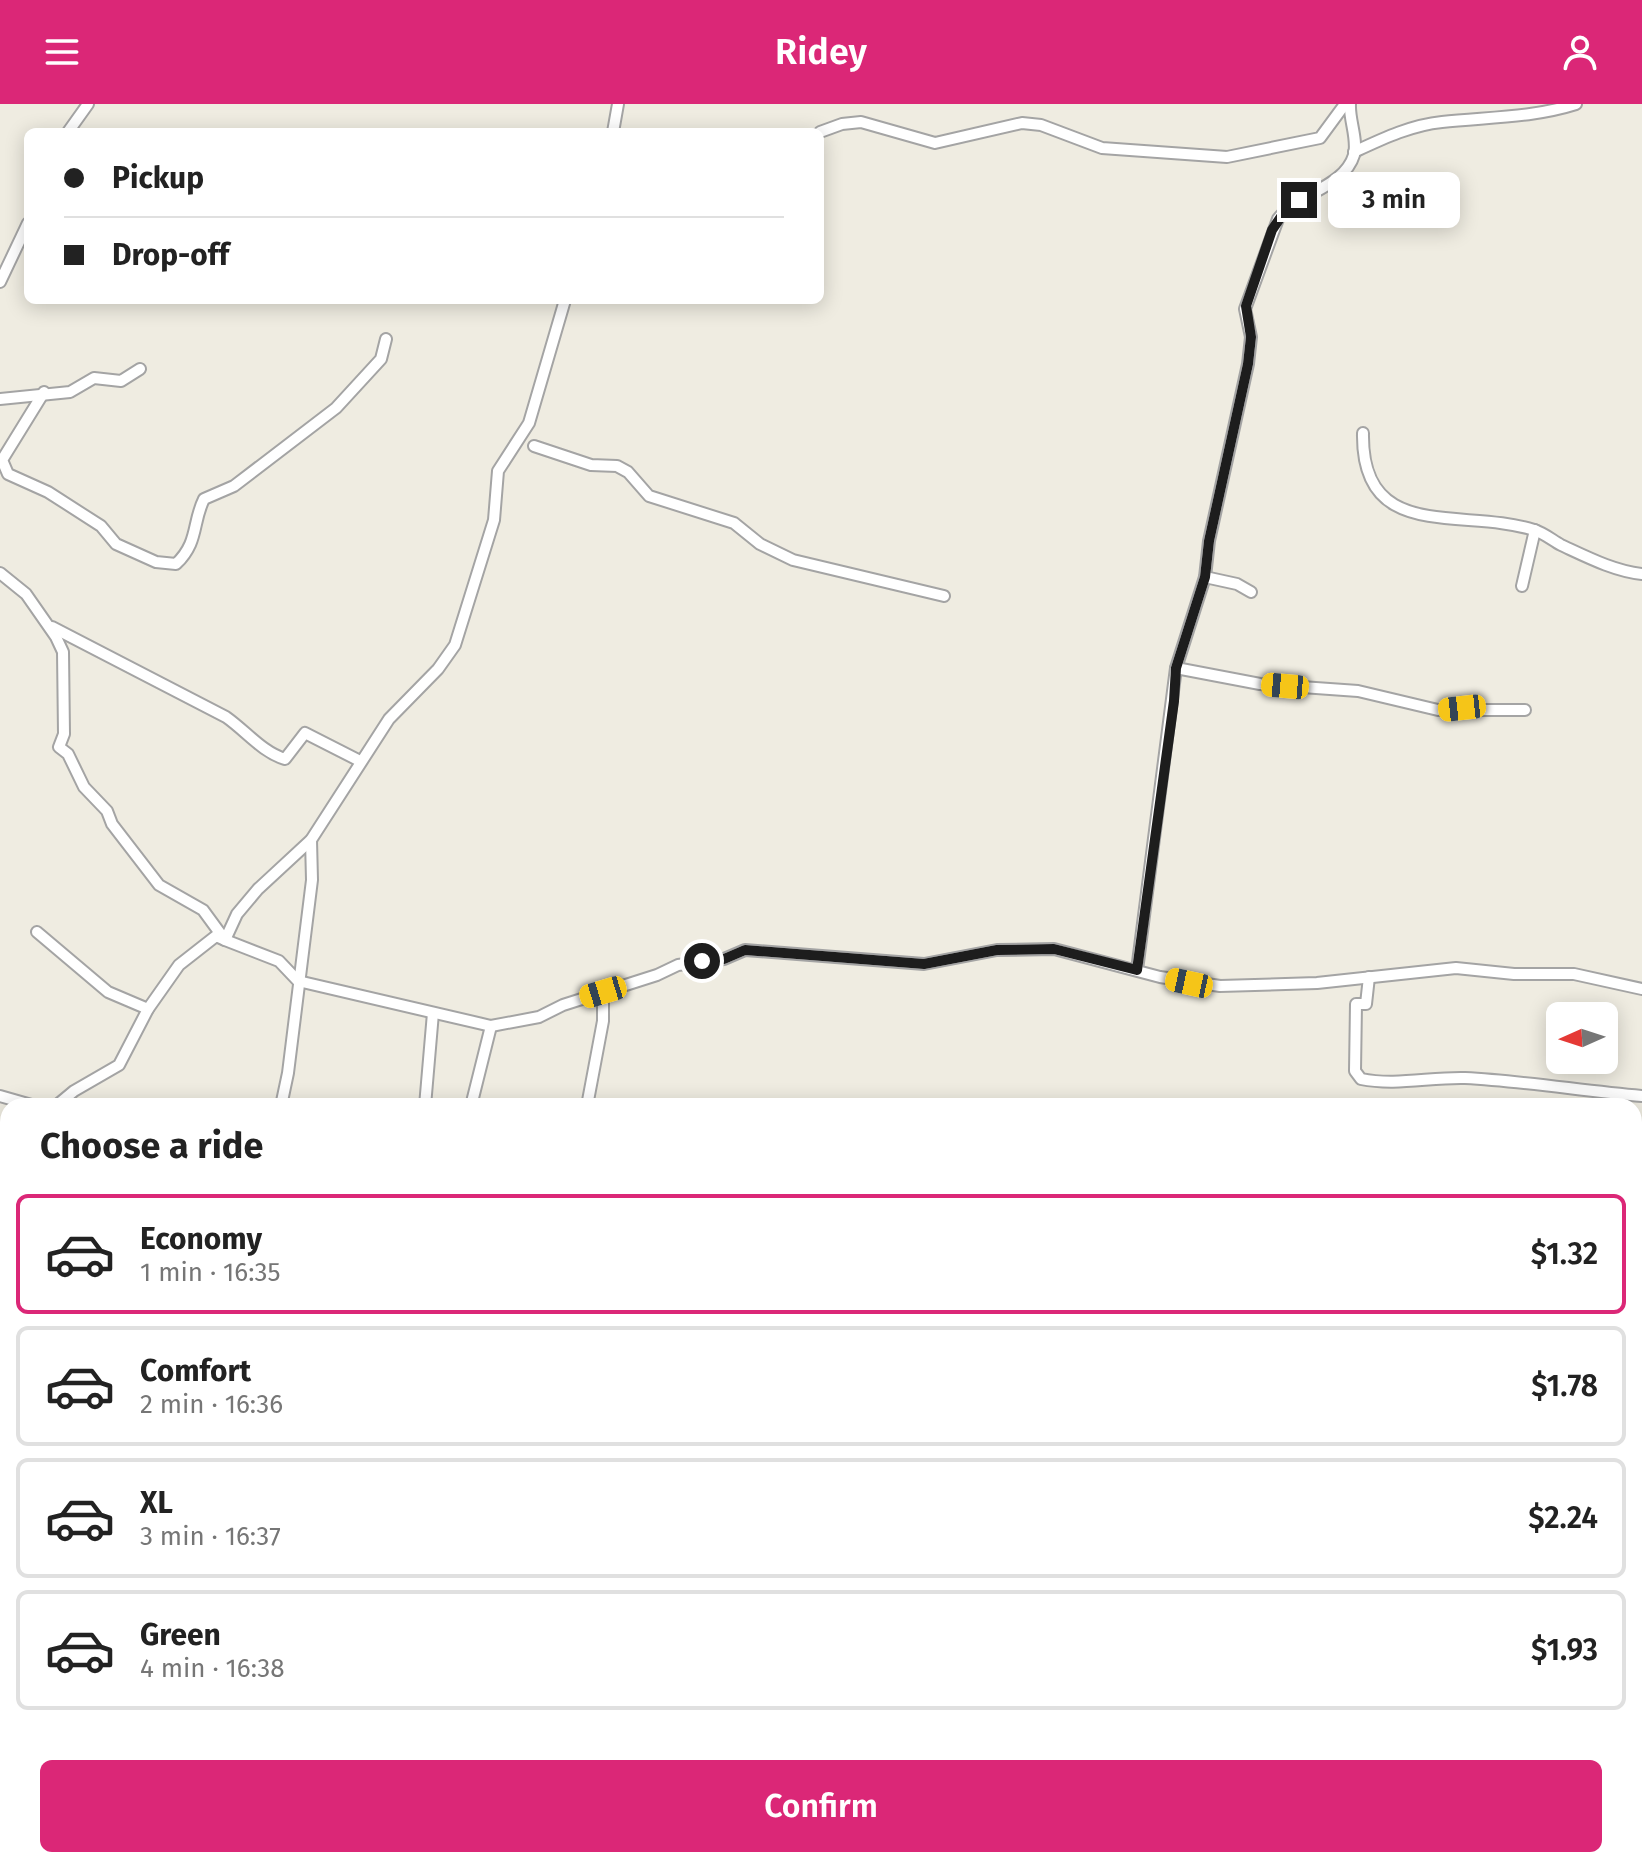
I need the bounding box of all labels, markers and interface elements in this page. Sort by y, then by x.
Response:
icon: menu [40,30,84,74]
text: Ridey [775,30,867,74]
icon: person [1558,30,1602,74]
text: Pickup [112,160,204,196]
callout: 3 min [1327,172,1459,228]
route end [1281,182,1317,218]
text: 3 min [1362,184,1426,215]
text: Drop-off [112,237,229,273]
car [1260,672,1310,700]
car [1437,694,1487,722]
route start [684,943,720,979]
car [1163,966,1215,1000]
car [577,974,629,1010]
north arrow [1546,1002,1618,1074]
map controls [1546,1002,1618,1074]
text: Choose a ride [40,1124,263,1168]
icon: car [44,1218,116,1290]
text: Economy [140,1221,262,1257]
text: $1.32 [1531,1236,1598,1272]
text: 1 min · 16:35 [140,1257,281,1288]
icon: car [44,1350,116,1422]
text: Comfort [140,1353,251,1389]
text: $1.78 [1531,1368,1598,1404]
text: 2 min · 16:36 [140,1389,283,1420]
icon: car [44,1482,116,1554]
text: XL [140,1485,173,1521]
text: $2.24 [1528,1500,1598,1536]
text: 3 min · 16:37 [140,1521,281,1552]
icon: car [44,1614,116,1686]
text: Green [140,1617,221,1653]
text: $1.93 [1531,1632,1598,1668]
text: 4 min · 16:38 [140,1653,284,1684]
button: Confirm [40,1760,1602,1852]

